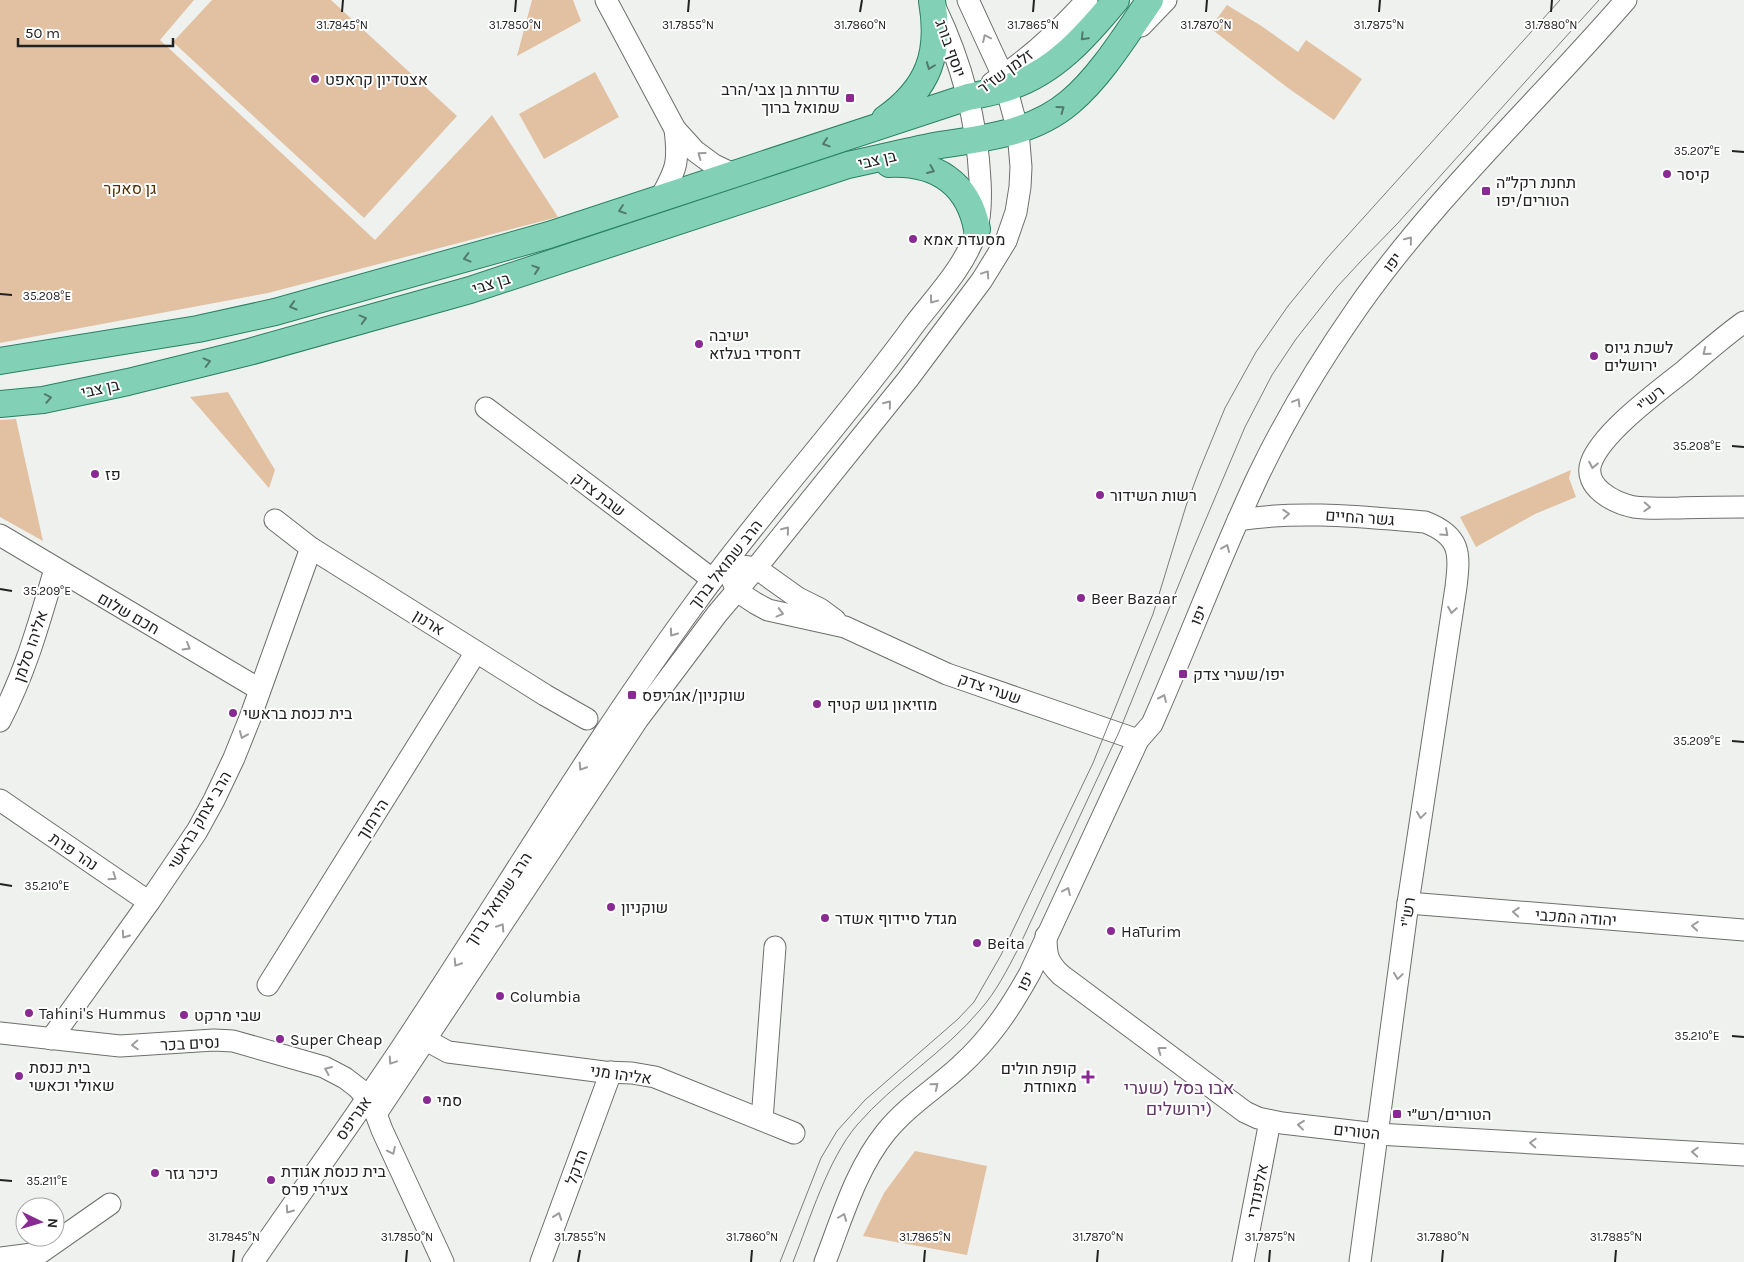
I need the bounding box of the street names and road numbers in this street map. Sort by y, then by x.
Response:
street label: יוסף בורג [931,17,970,80]
street label: זלמן שז"ר [974,45,1037,98]
street label: בן צבי [856,146,899,173]
street label: יפו [1379,249,1406,276]
street label: בן צבי [470,269,513,298]
street label: בן צבי [79,375,122,402]
street label: רש"י [1633,381,1668,415]
street label: שבת צדק [568,468,629,521]
street label: גשר החיים [1325,506,1395,529]
street label: הרב שמואל ברוך [685,516,766,613]
street label: חכם שלום [95,588,163,639]
street label: יפו [1186,602,1211,628]
street label: ארנון [410,606,448,639]
street label: אליהו סלמן [9,608,52,684]
street label: שערי צדק [956,669,1024,708]
street label: הרב יצחק בראשי [164,768,235,873]
street label: הירמוך [352,795,392,843]
street label: נהר פרת [46,828,102,875]
street label: הרב שמואל ברוך [461,849,536,950]
street label: רש"י [1396,896,1419,928]
street label: יהודה המכבי [1534,905,1617,930]
street label: יפו [1013,968,1038,994]
street label: נסים בכר [160,1032,220,1055]
street label: אליהו מני [589,1061,653,1088]
street label: אגריפס [331,1093,375,1144]
street label: הטורים [1333,1120,1381,1143]
street label: הדקל [561,1147,592,1187]
street label: אלפנדרי [1243,1162,1272,1220]

